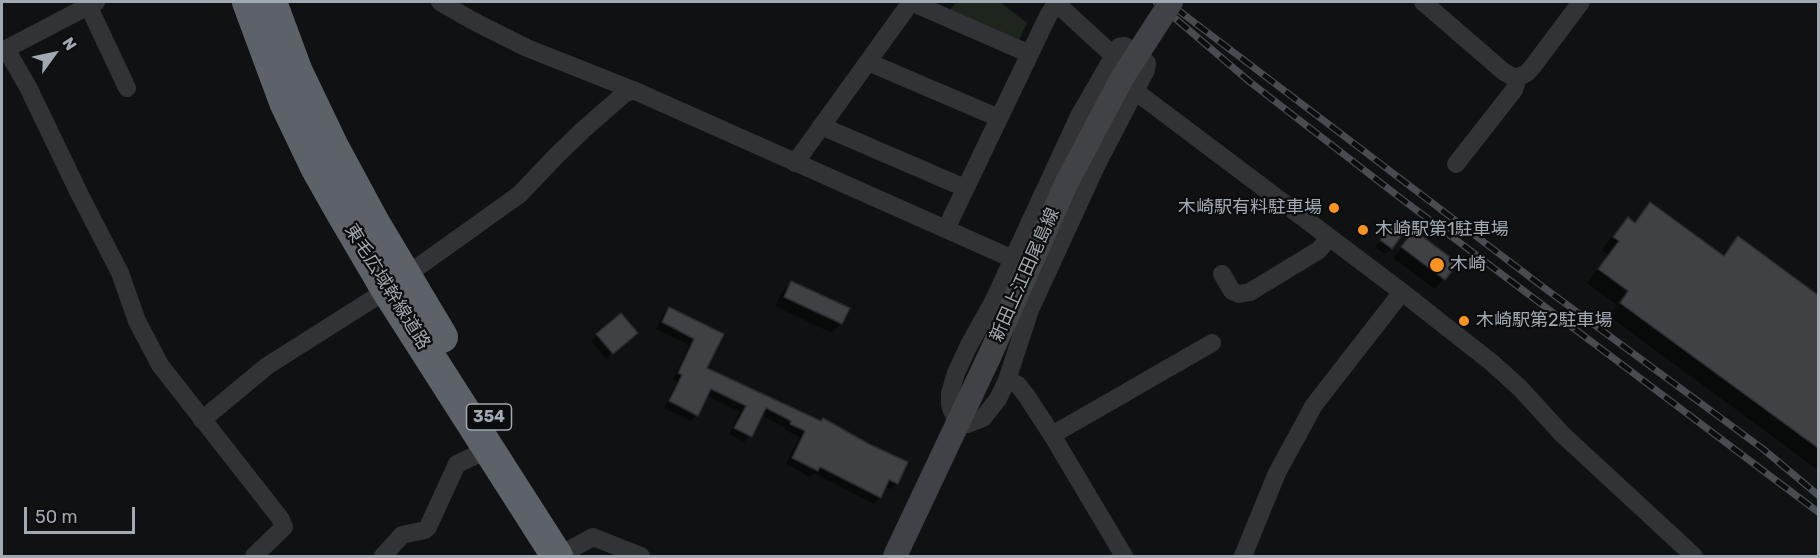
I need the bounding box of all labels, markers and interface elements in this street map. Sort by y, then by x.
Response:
north arrow [24,24,84,84]
text: N [58,34,81,54]
place label: 木崎駅有料駐車場 [1178,197,1322,219]
marker: 木崎駅有料駐車場 [1327,201,1341,215]
street label: 新田上江田尾島線 [986,205,1064,345]
place label: 木崎駅第1駐車場 [1375,219,1509,241]
street label: 東毛広域幹線道路 [340,220,434,354]
marker: 木崎駅第1駐車場 [1356,223,1370,237]
place label: 木崎 [1450,254,1486,276]
marker: 木崎 [1428,256,1446,274]
place label: 木崎駅第2駐車場 [1476,310,1613,332]
marker: 木崎駅第2駐車場 [1457,314,1471,328]
road number: 354 [466,404,512,430]
scale bar [27,495,138,533]
text: 50 m [35,506,78,528]

